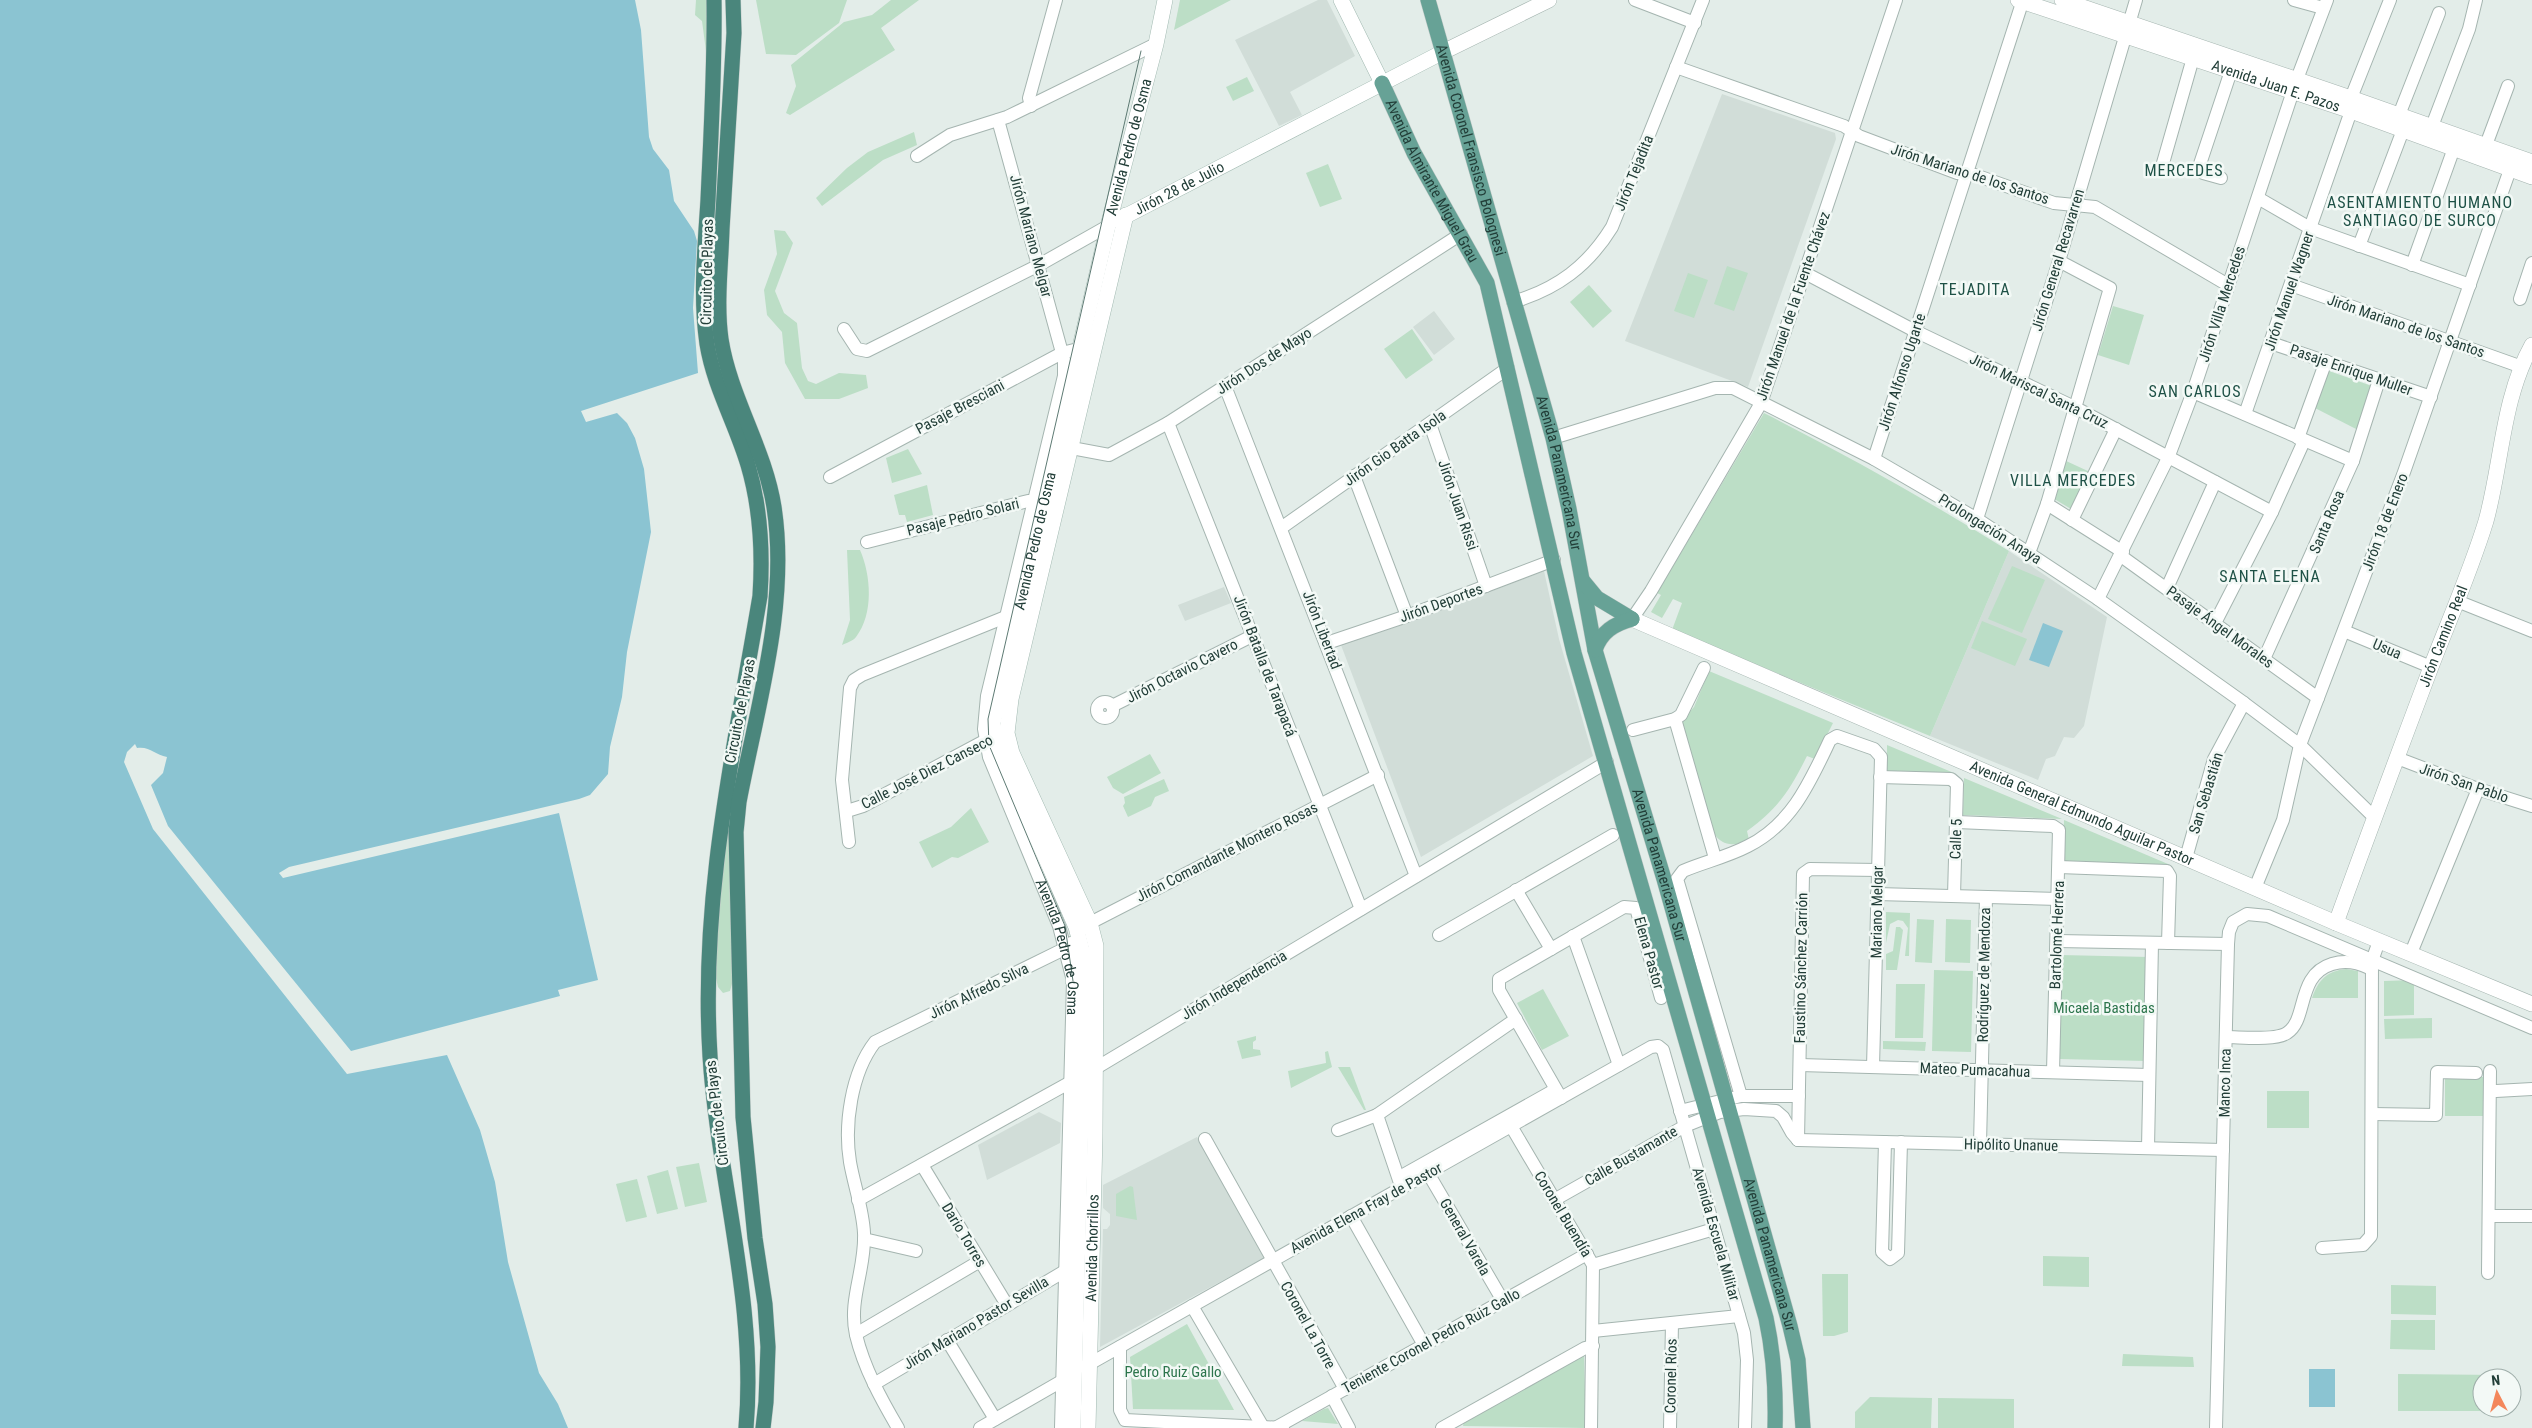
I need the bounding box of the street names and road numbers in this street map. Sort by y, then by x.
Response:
street label: Avenida Coronel Fransisco Bolognesi [1432,42,1510,258]
street label: Avenida Juan E. Pazos [2210,56,2343,116]
street label: Avenida Pedro de Osma [1102,77,1155,218]
street label: Avenida Almirante Miguel Grau [1382,97,1483,266]
street label: Jirón Tejadita [1611,132,1657,214]
street label: Jirón Mariano de los Santos [1889,140,2052,208]
street label: Jirón 28 de Julio [1131,158,1227,219]
street label: Jirón Mariano Melgar [1006,173,1056,300]
street label: Jirón General Recavarren [2028,187,2088,333]
street label: Jirón Manuel de la Fuente Chávez [1752,209,1834,403]
street label: Circuito de Playas [697,219,717,325]
street label: Jirón Manuel Wagner [2260,229,2318,353]
street label: Jirón Villa Mercedes [2195,244,2249,364]
street label: Jirón Mariano de los Santos [2325,291,2487,361]
street label: Jirón Alfonso Ugarte [1875,311,1929,433]
street label: Jirón Dos de Mayo [1213,324,1315,398]
street label: Pasaje Enrique Muller [2287,341,2415,400]
street label: Jirón Mariscal Santa Cruz [1967,350,2111,432]
street label: Pasaje Bresciani [912,376,1008,438]
street label: Avenida Panamericana Sur [1532,394,1586,552]
street label: Jirón Gio Batta Isola [1341,406,1449,490]
street label: Jirón Juan Rissi [1434,457,1482,553]
street label: Avenida Pedro de Osma [1010,470,1060,612]
street label: Jirón 18 de Enero [2358,471,2412,573]
street label: Santa Rosa [2306,488,2348,556]
street label: Prolongación Anaya [1935,490,2045,568]
street label: Pasaje Pedro Solari [905,494,1021,540]
street label: Jirón Deportes [1397,580,1485,626]
street label: Pasaje Ángel Morales [2163,582,2277,672]
street label: Jirón Camino Real [2415,583,2471,690]
street label: Jirón Libertad [1299,588,1345,672]
street label: Jirón Batalla de Tarapacá [1230,593,1300,739]
street label: Jirón Octavio Cavero [1123,635,1241,707]
street label: Usua [2370,635,2404,663]
street label: Circuito de Playas [721,657,759,765]
street label: Calle José Diez Canseco [858,731,996,813]
street label: San Sebastián [2185,750,2227,836]
street label: Avenida General Edmundo Aguilar Pastor [1967,757,2197,870]
street label: Jirón San Pablo [2417,759,2511,807]
street label: Avenida Panamericana Sur [1628,786,1690,944]
street label: Jirón Comandante Montero Rosas [1133,798,1321,906]
street label: Calle 5 [1946,818,1966,860]
street label: Mariano Melgar [1867,865,1887,959]
street label: Avenida Pedro de Osma [1032,876,1082,1015]
street label: Bartolomé Herrera [2046,880,2068,990]
street label: Faustino Sánchez Carrión [1791,892,1811,1044]
street label: Rodríguez de Mendoza [1974,907,1994,1043]
street label: Elena Pastor [1630,915,1668,992]
street label: Jirón Independencia [1178,946,1290,1024]
street label: Jirón Alfredo Silva [926,959,1032,1023]
street label: Manco Inca [2215,1048,2235,1118]
street label: Circuito de Playas [702,1059,732,1167]
street label: Mateo Pumacahua [1919,1059,2031,1081]
street label: Calle Bustamante [1581,1122,1681,1190]
street label: Hipólito Unanue [1964,1135,2058,1155]
street label: Avenida Elena Fray de Pastor [1287,1159,1445,1257]
street label: Avenida Escuela Militar [1688,1165,1744,1303]
street label: Coronel Buendía [1530,1168,1596,1260]
street label: Avenida Panamericana Sur [1740,1176,1800,1333]
street label: Avenida Chorrillos [1082,1194,1103,1302]
street label: General Varela [1436,1195,1494,1279]
street label: Dario Torres [938,1200,990,1271]
street label: Jirón Mariano Pastor Sevilla [900,1273,1052,1373]
street label: Coronel La Torre [1277,1278,1339,1372]
street label: Teniente Coronel Pedro Ruiz Gallo [1339,1285,1523,1397]
street label: Coronel Ríos [1661,1338,1681,1414]

